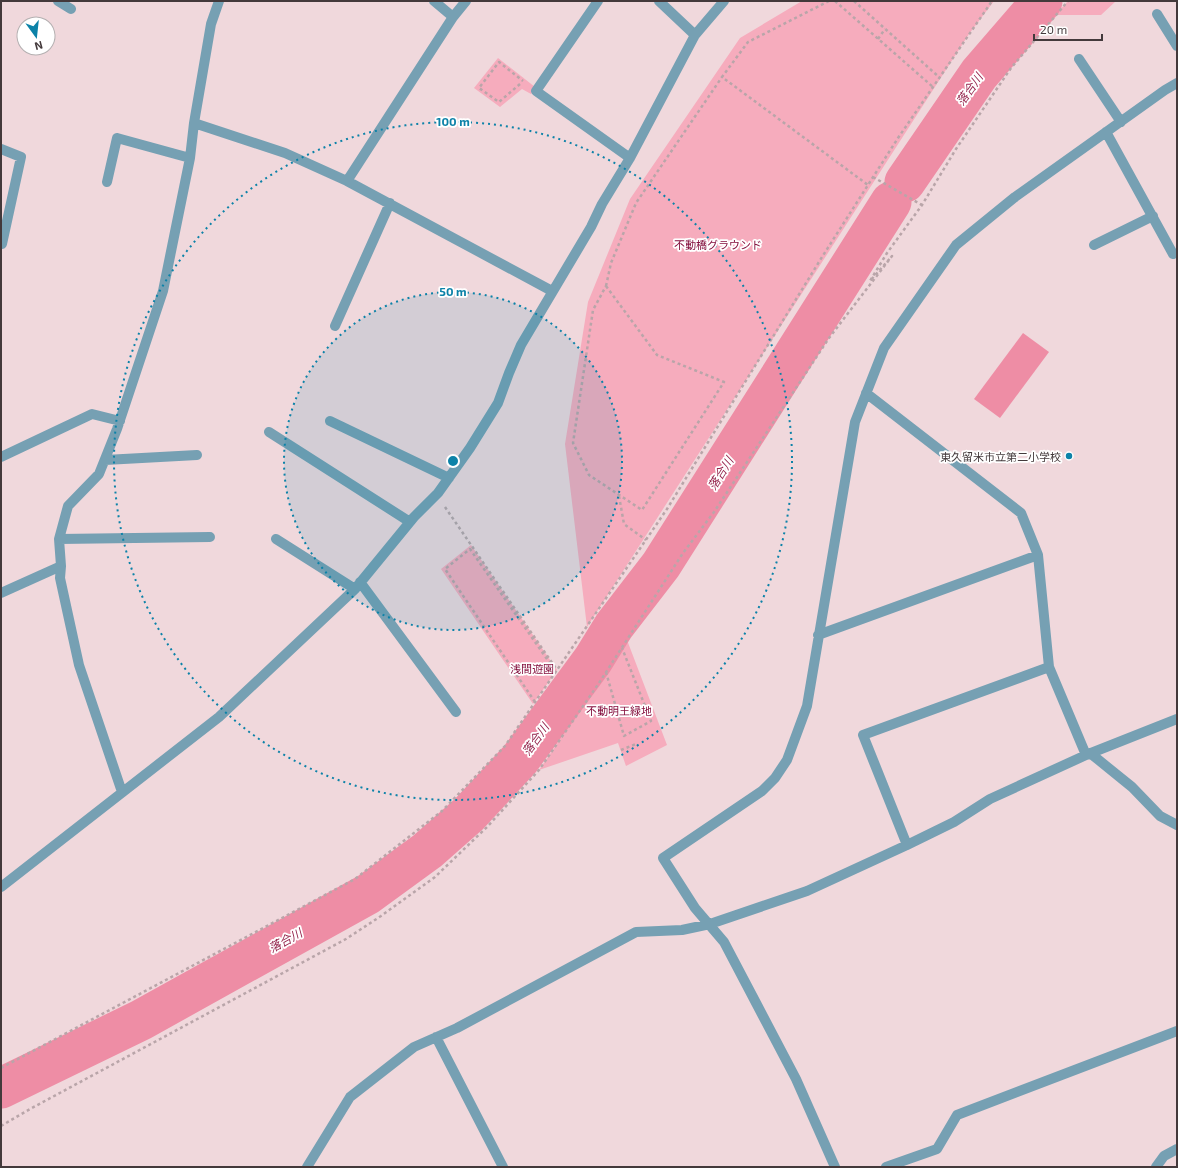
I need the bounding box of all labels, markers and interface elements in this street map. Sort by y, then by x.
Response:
north arrow [16,16,56,56]
scale bar [1034,16,1102,42]
text: 20 m [1040,22,1067,36]
text: N [33,39,44,53]
water label: 落合川 [953,69,986,108]
text: 100 m [436,114,470,128]
park label: 不動橋グラウンド [674,238,762,251]
text: 50 m [439,284,467,298]
place label: 東久留米市立第二小学校 [940,450,1061,463]
marker: 東久留米市立第二小学校 [1064,451,1074,461]
water label: 落合川 [705,452,737,492]
centre of rings [446,454,460,468]
park label: 浅間遊園 [510,662,554,675]
park label: 不動明王緑地 [586,704,652,717]
water label: 落合川 [519,719,552,758]
water label: 落合川 [266,924,306,955]

